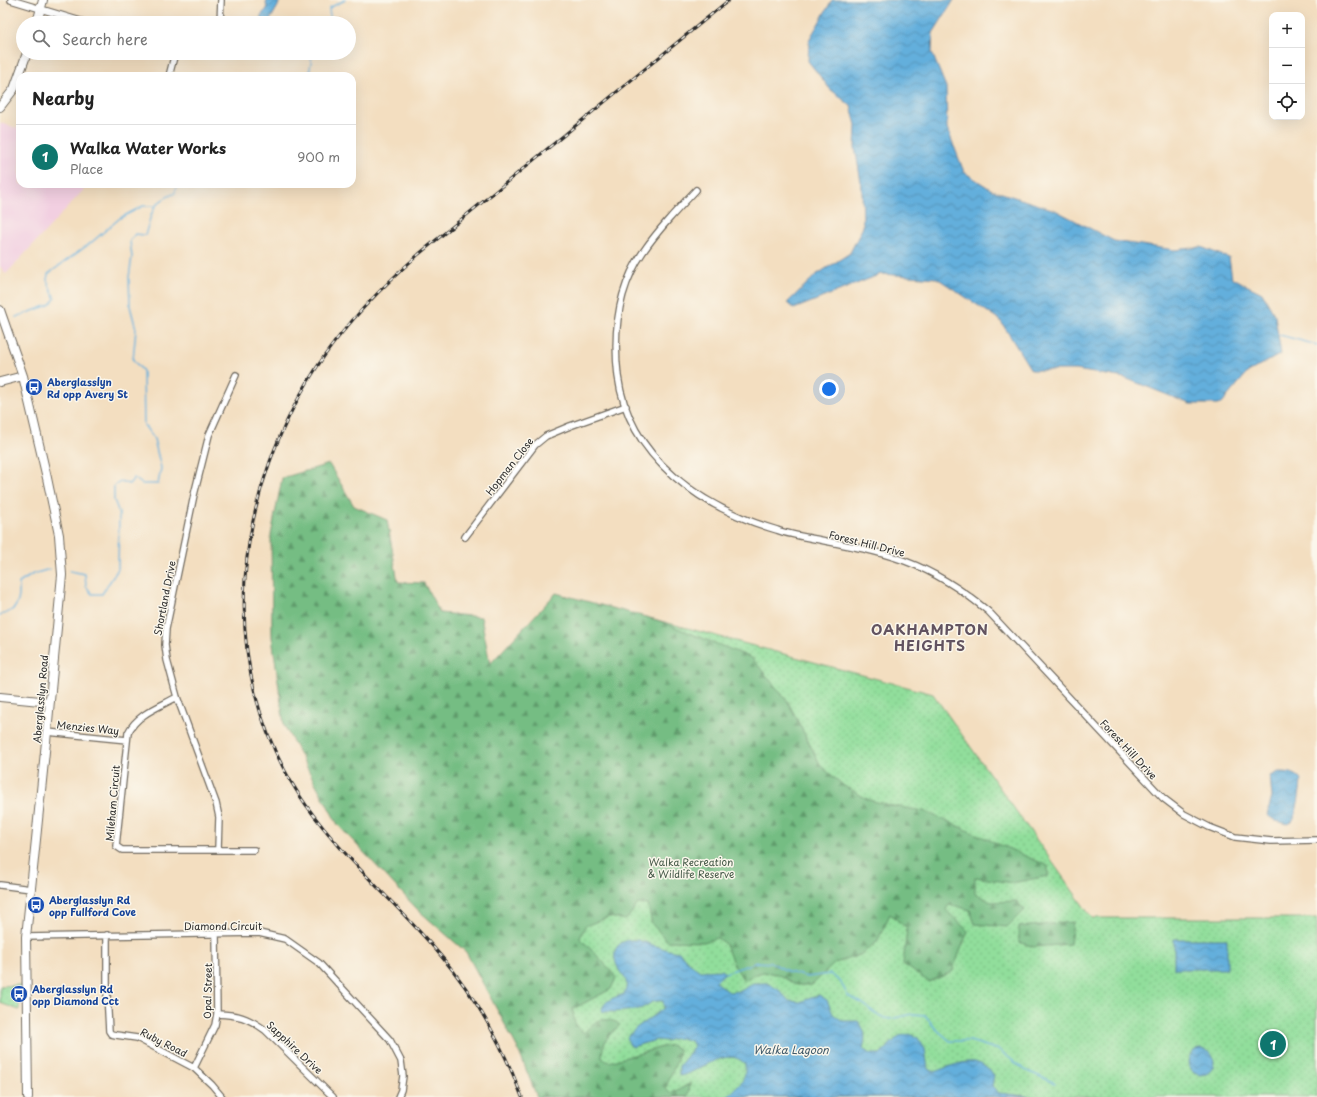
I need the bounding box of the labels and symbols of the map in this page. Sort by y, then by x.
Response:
place label: Aberglasslyn Rd opp Avery St [46,374,128,401]
bus stop icon: Aberglasslyn Rd opp Avery St [24,377,44,397]
your location [819,379,839,399]
street label: Hopman Close [482,434,536,498]
street label: Forest Hill Drive [827,526,907,560]
street label: Shortland Drive [149,559,179,637]
district label: OAKHAMPTON HEIGHTS [871,619,989,656]
street label: Aberglasslyn Road [29,654,51,744]
street label: Forest Hill Drive [1097,715,1161,783]
street label: Menzies Way [56,716,120,738]
street label: Mileham Circuit [101,764,123,842]
park label: Walka Recreation & Wildlife Reserve [648,854,734,881]
place label: Aberglasslyn Rd opp Fullford Cove [48,892,137,919]
bus stop icon: Aberglasslyn Rd opp Fullford Cove [26,895,46,915]
street label: Diamond Circuit [184,918,262,933]
street label: Opal Street [199,963,215,1019]
place label: Aberglasslyn Rd opp Diamond Cct [31,981,119,1008]
bus stop icon: Aberglasslyn Rd opp Diamond Cct [9,984,29,1004]
street label: Sapphire Drive [264,1017,326,1077]
street label: Ruby Road [137,1024,190,1061]
pin: 1 [1260,1029,1286,1059]
water label: Walka Lagoon [753,1041,829,1058]

